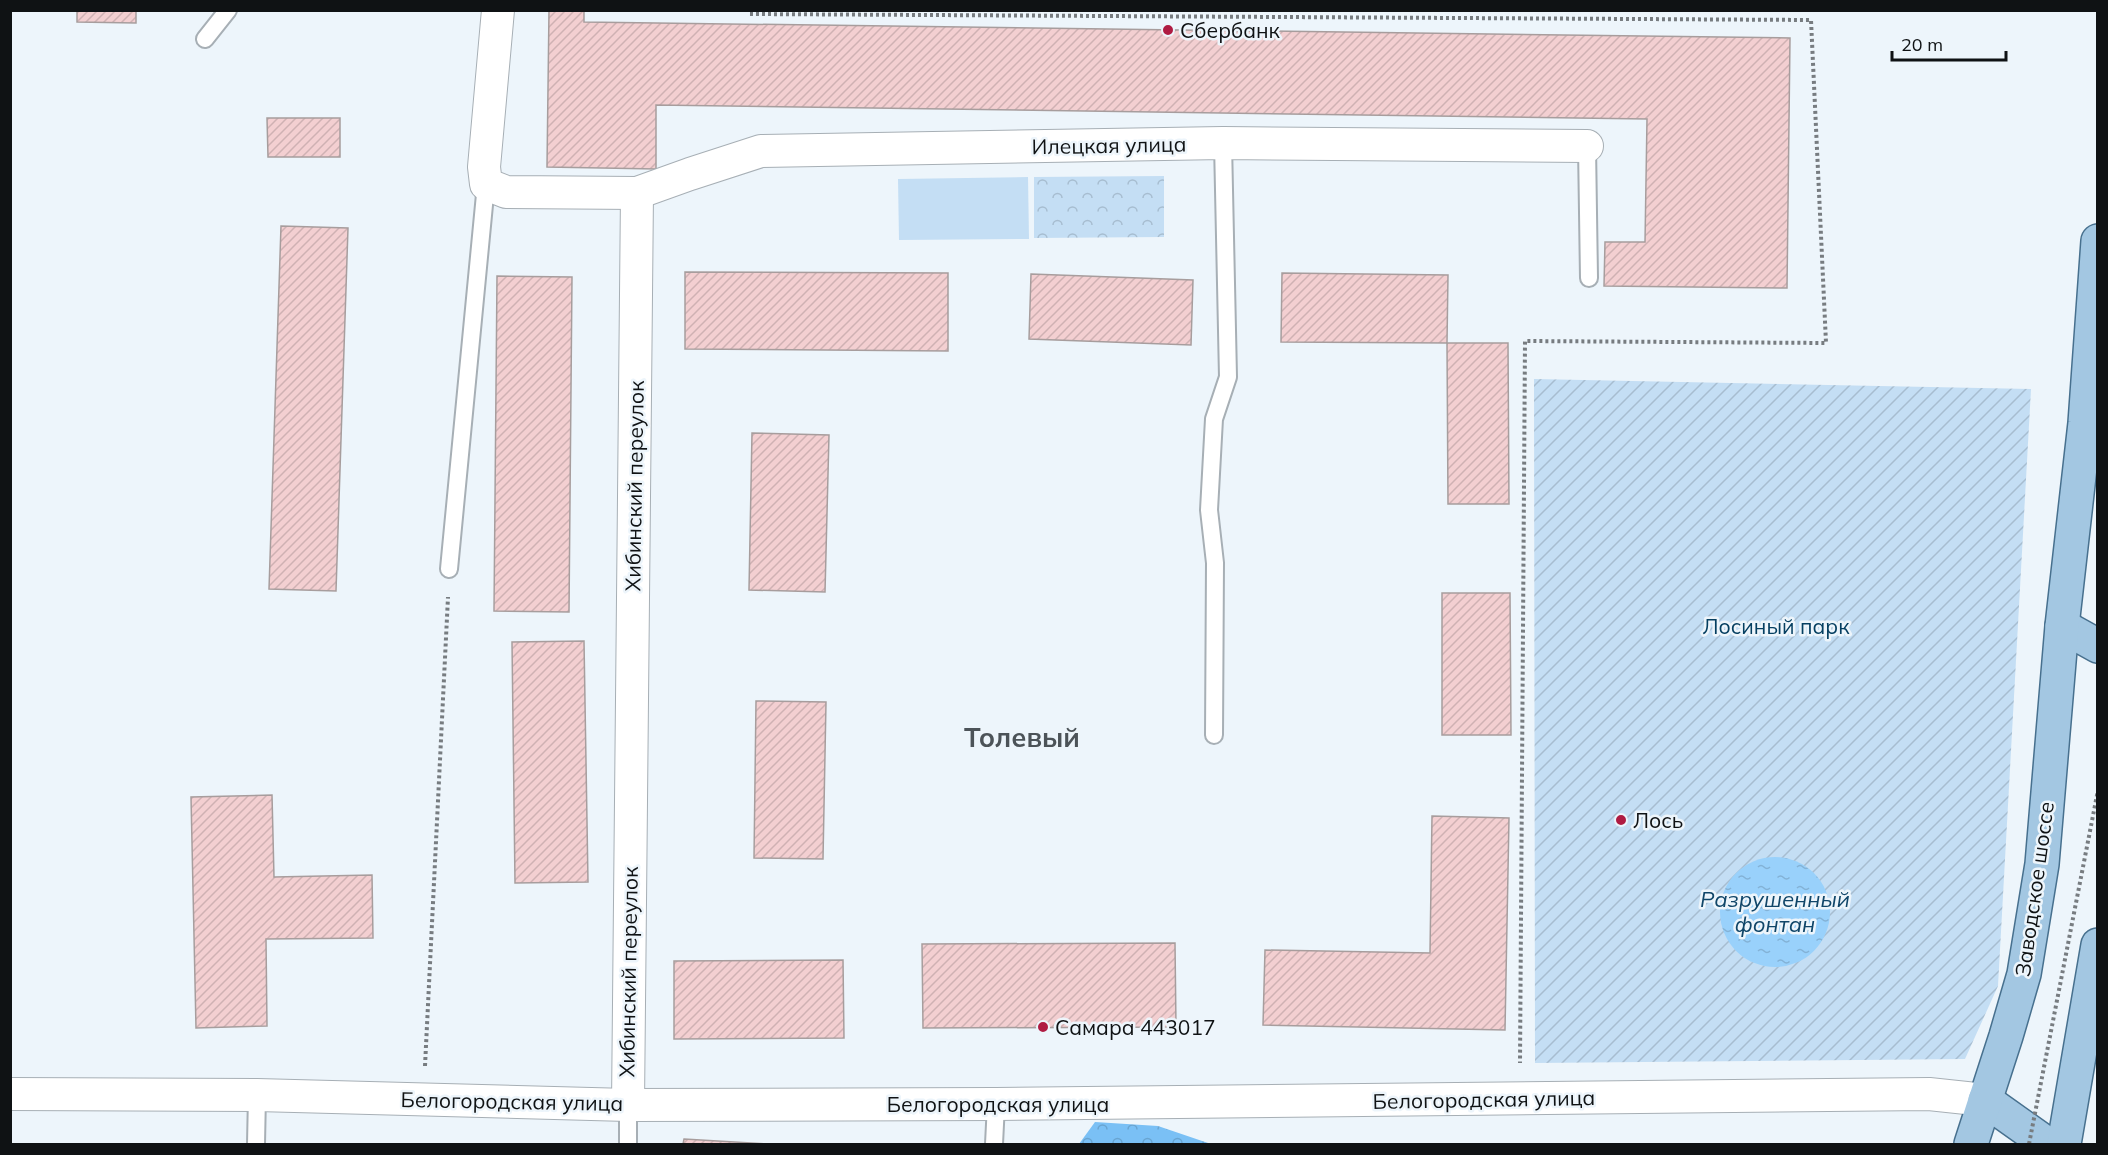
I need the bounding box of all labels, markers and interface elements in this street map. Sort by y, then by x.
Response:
place label: Сбербанк [1180,17,1281,43]
marker: Сбербанк [1161,23,1175,37]
scale bar [1892,24,2006,62]
text: 20 m [1901,33,1943,56]
street label: Илецкая улица [1031,131,1187,159]
street label: Хибинский переулок [619,380,649,592]
park label: Лосиный парк [1703,613,1850,639]
district label: Толевый [964,720,1080,754]
street label: Заводское шоссе [2009,800,2059,978]
place label: Лось [1633,807,1683,833]
marker: Лось [1614,813,1628,827]
street label: Хибинский переулок [613,866,643,1078]
water label: Разрушенный фонтан [1700,885,1850,938]
place label: Самара 443017 [1055,1014,1216,1040]
marker: Самара 443017 [1036,1020,1050,1034]
street label: Белогородская улица [1372,1084,1596,1114]
street label: Белогородская улица [400,1086,624,1116]
street label: Белогородская улица [887,1091,1109,1117]

